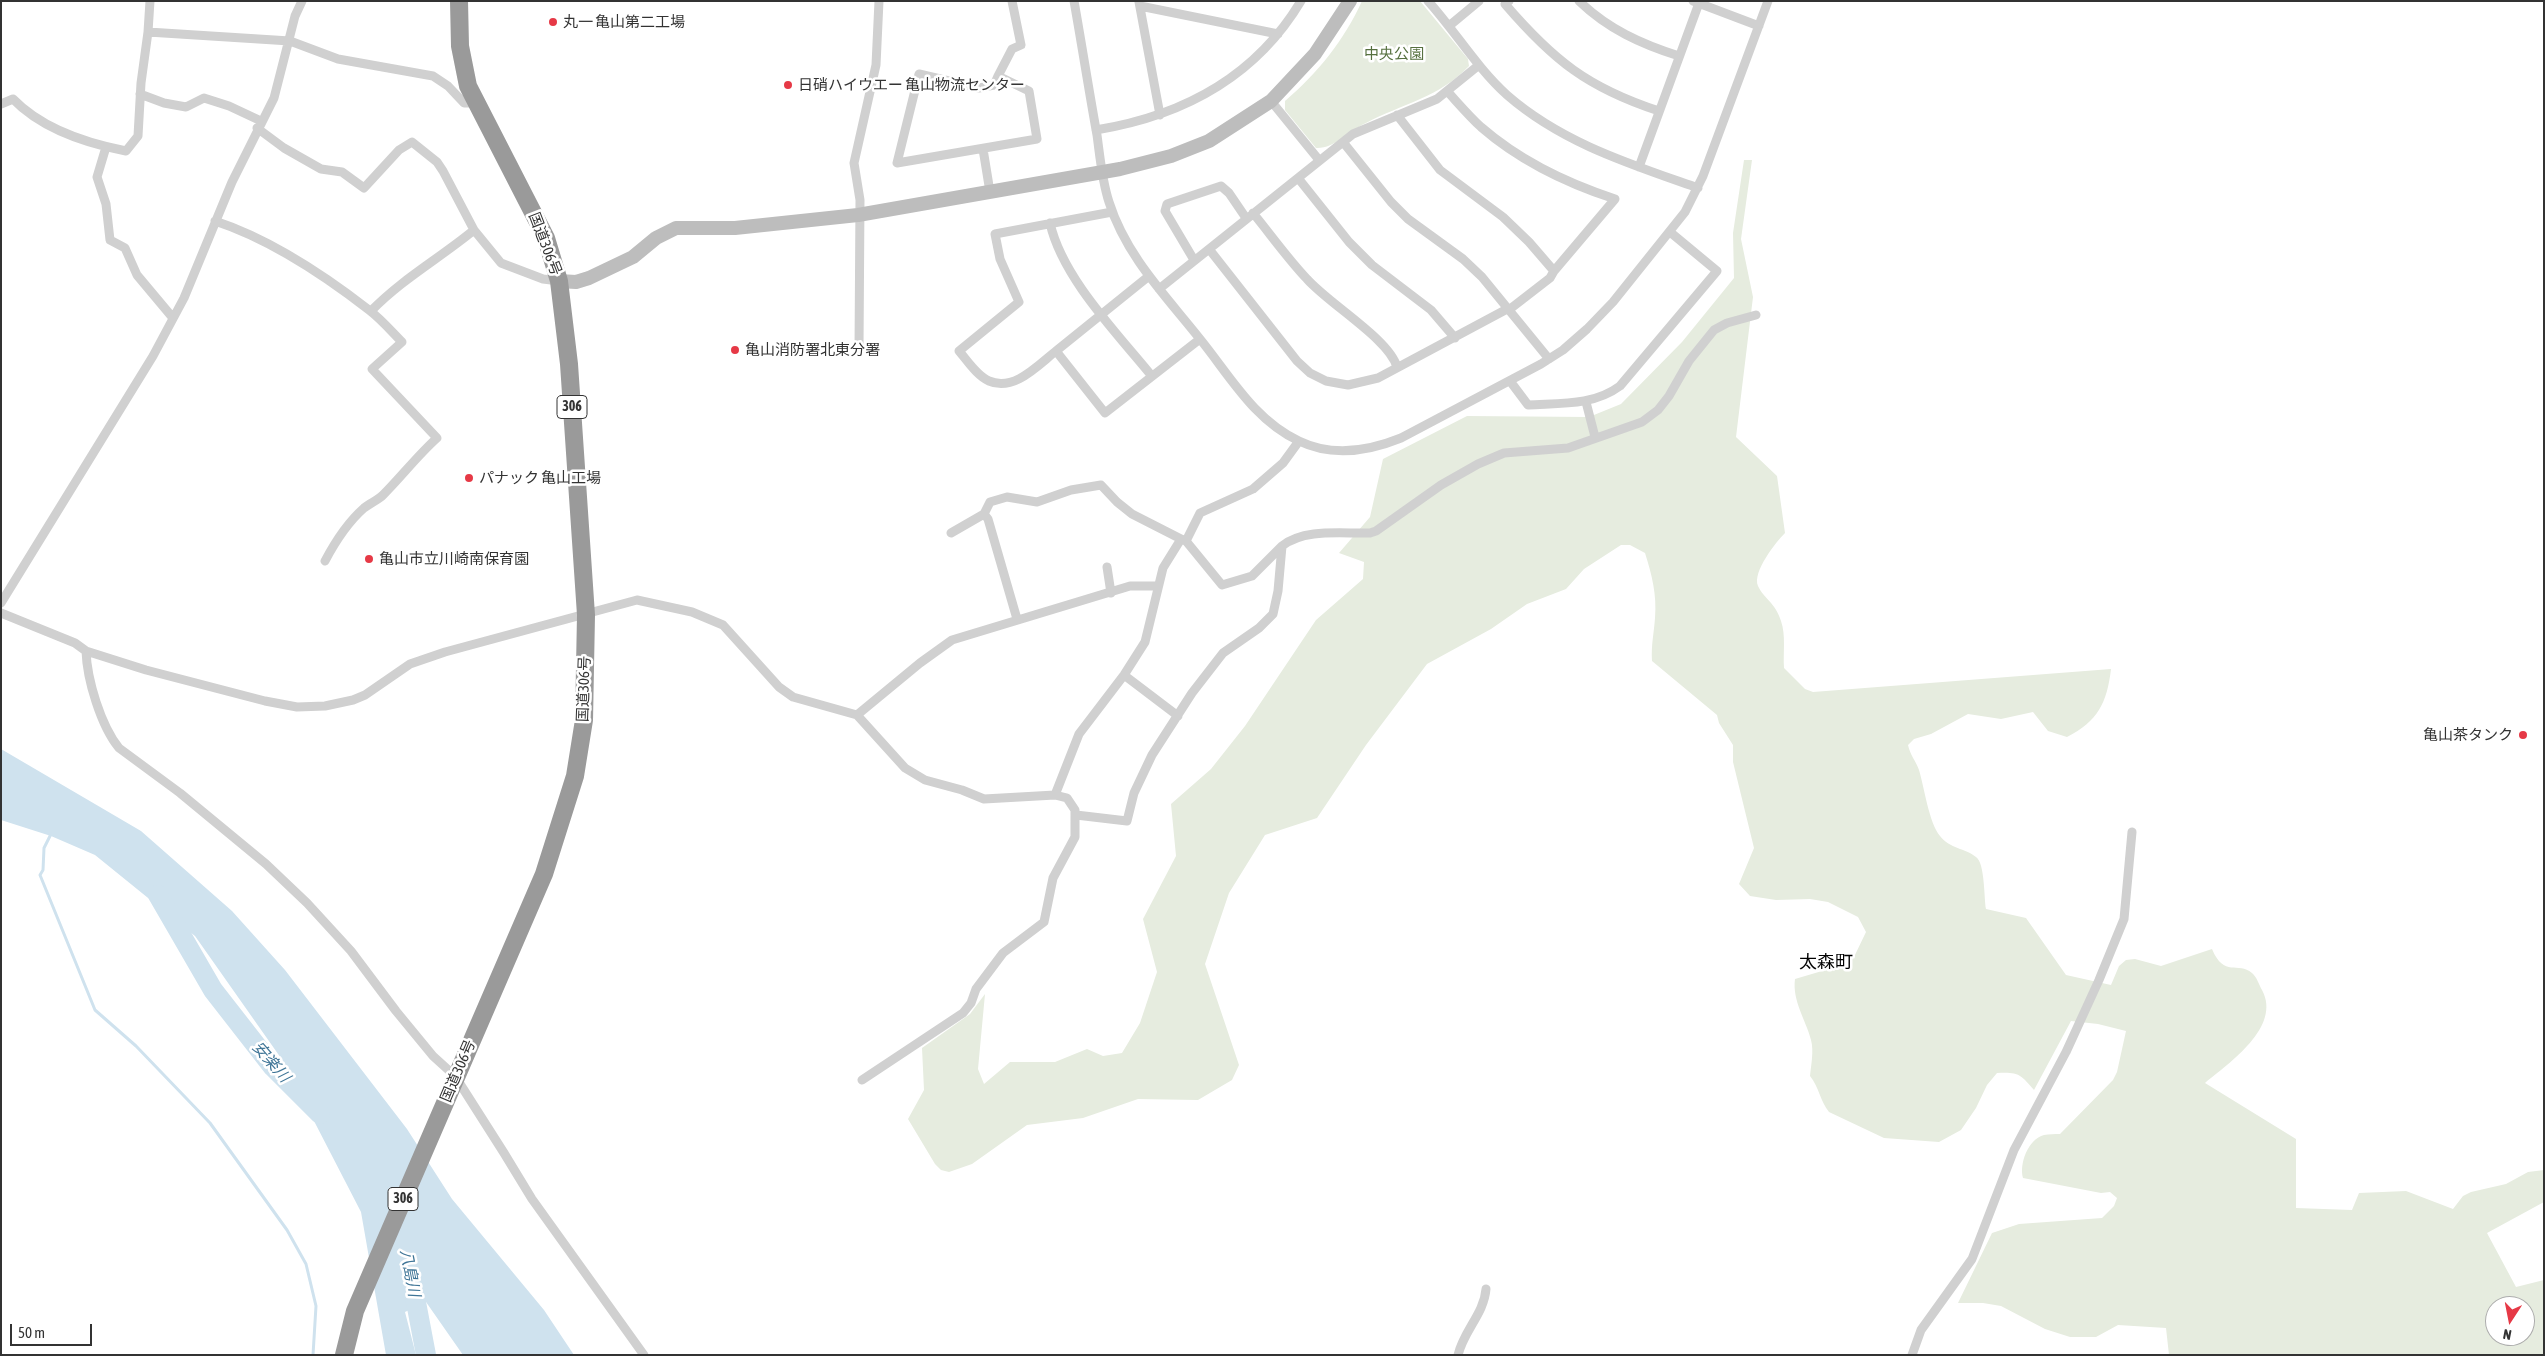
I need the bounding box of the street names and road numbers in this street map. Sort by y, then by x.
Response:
street label: 国道306号 [525,210,565,278]
road number: 306 [557,396,587,418]
street label: 国道306号 [574,656,594,722]
street label: 国道306号 [437,1037,479,1105]
road number: 306 [388,1188,418,1210]

